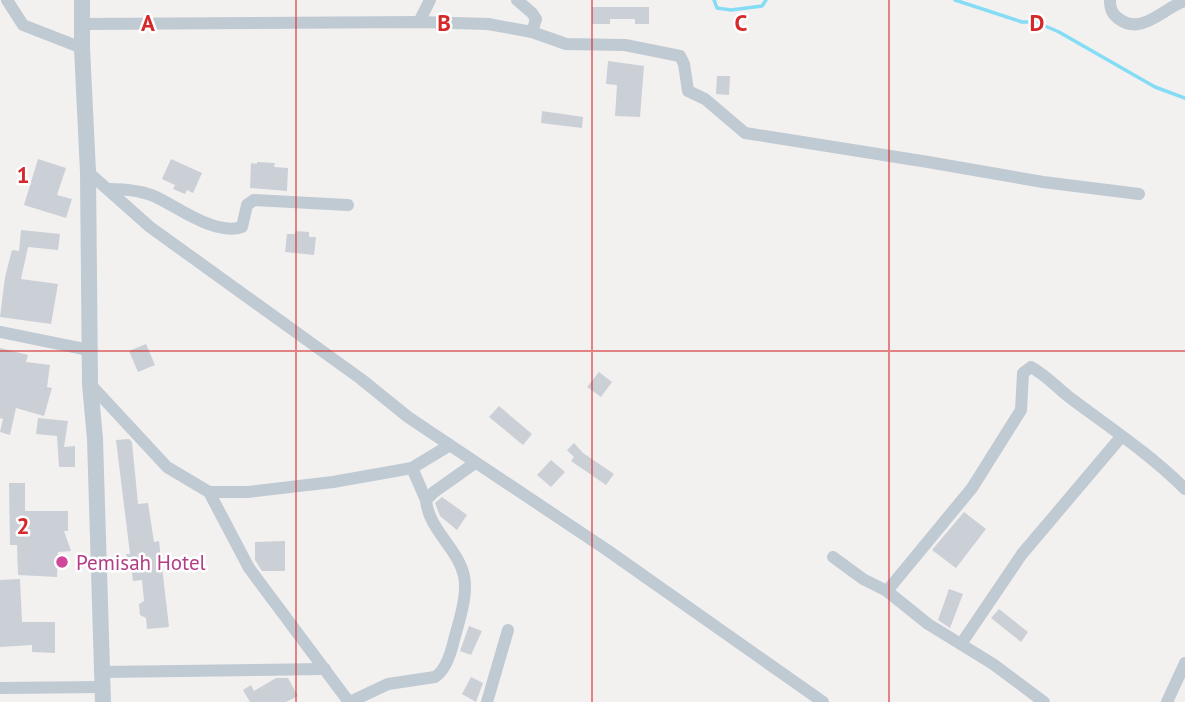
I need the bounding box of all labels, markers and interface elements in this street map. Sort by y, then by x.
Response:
text: A [141,8,155,37]
text: B [437,8,451,37]
text: C [735,8,748,37]
text: D [1030,8,1044,37]
text: 1 [16,160,30,189]
text: 2 [16,511,30,540]
place label: Pemisah Hotel [76,549,206,576]
marker: Pemisah Hotel [54,554,70,570]

